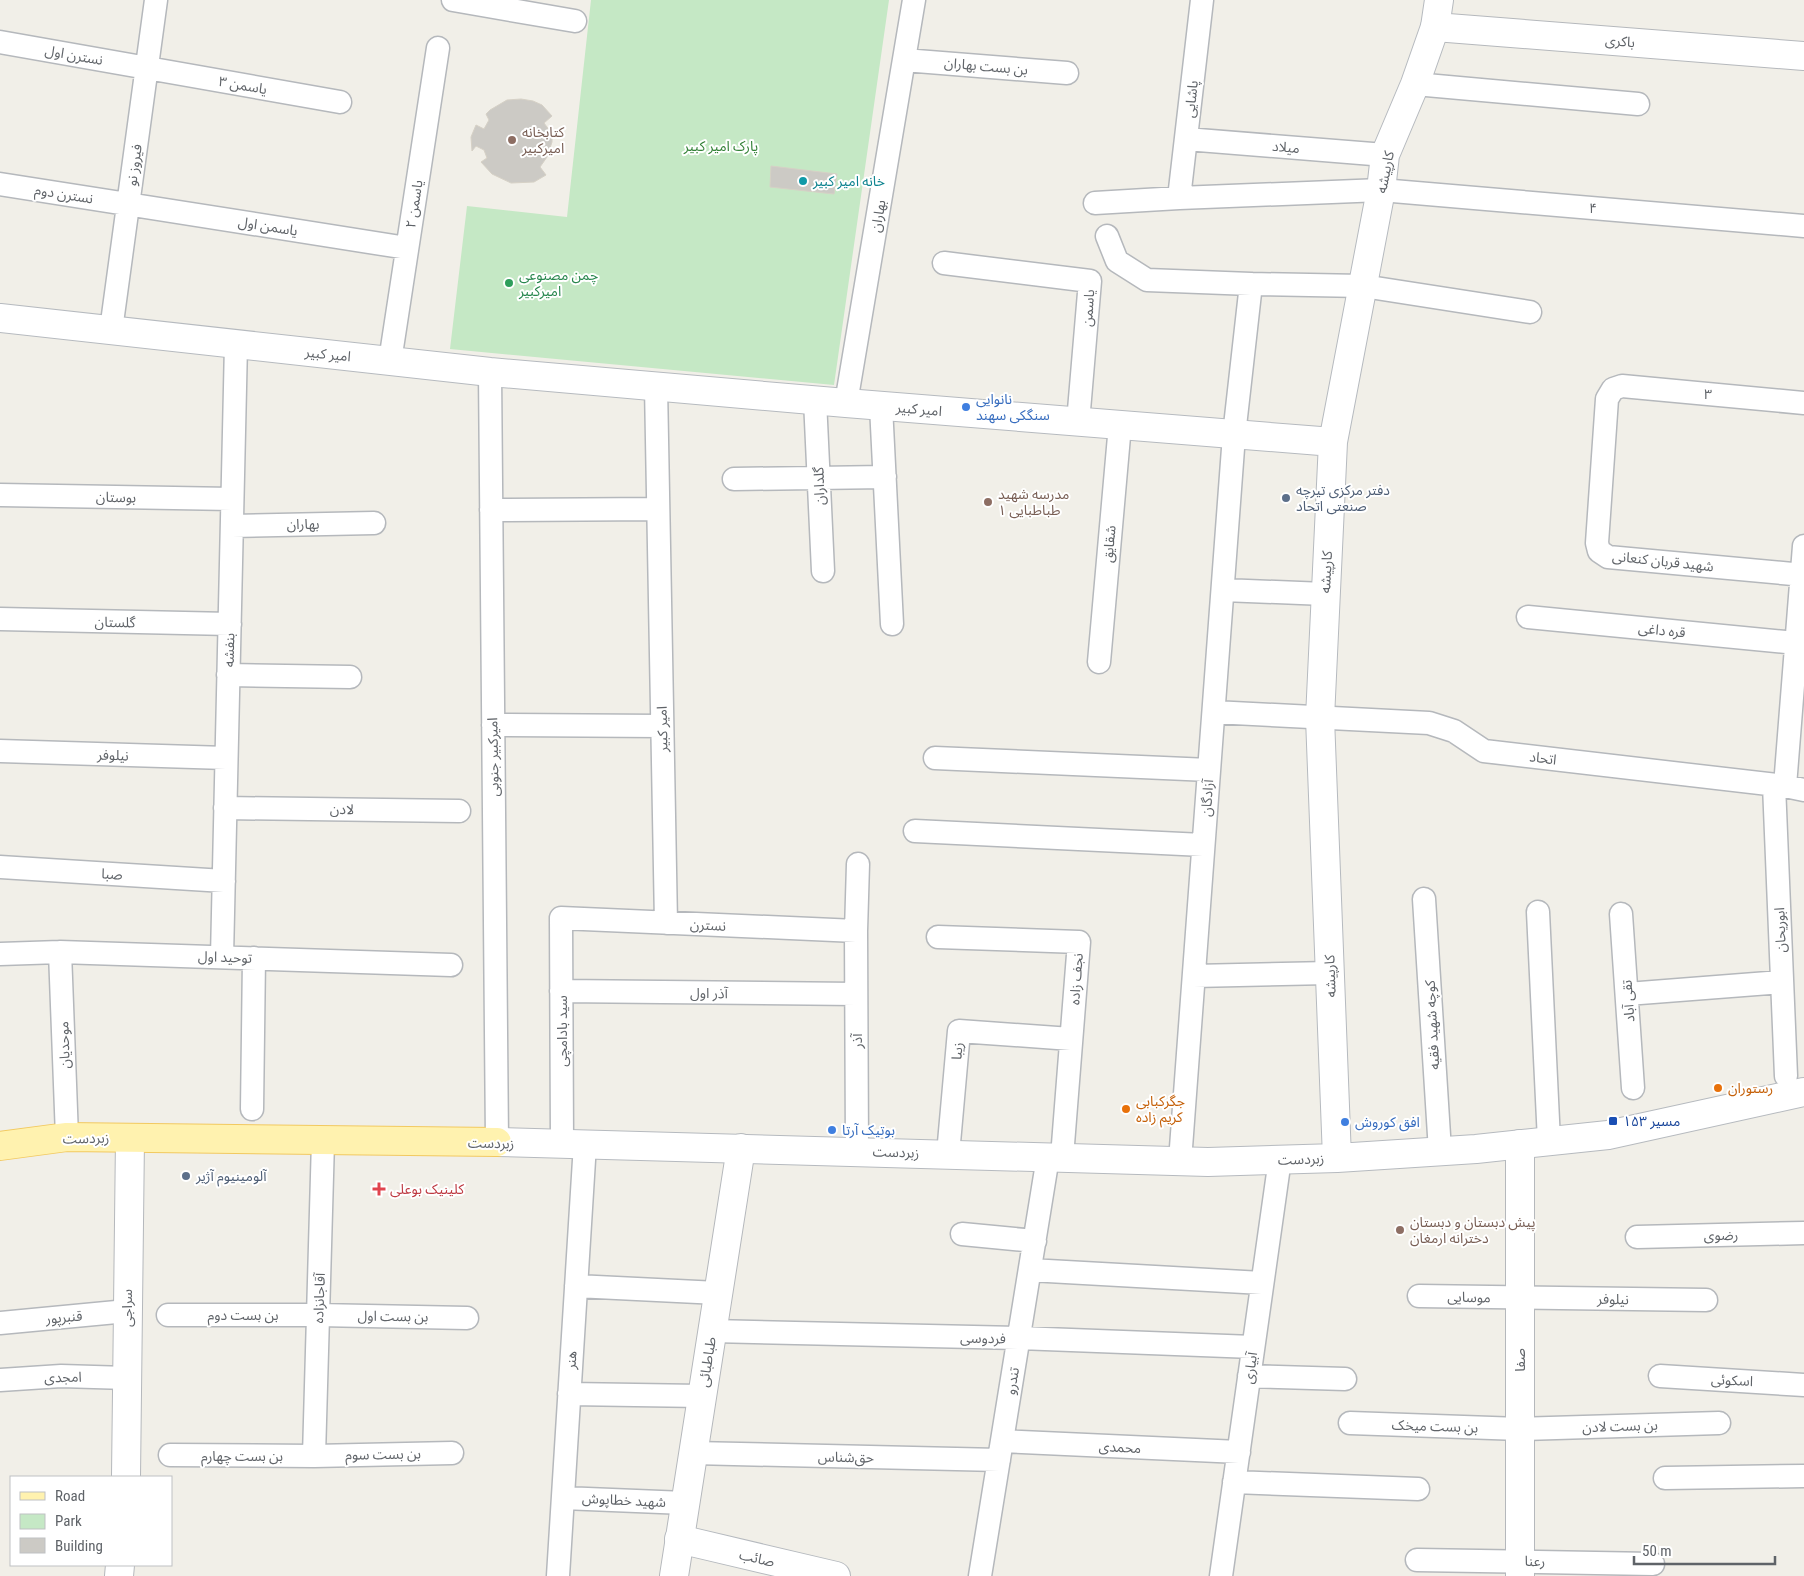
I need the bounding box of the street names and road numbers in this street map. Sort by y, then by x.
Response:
street label: باکری [1604,32,1636,51]
street label: نسترن اول [44,42,104,69]
street label: بن بست بهاران [943,54,1029,79]
street label: یاسمن ۳ [217,73,268,98]
street label: پاشایی [1181,79,1203,119]
street label: میلاد [1272,138,1300,156]
street label: فیروز نو [123,143,146,187]
street label: کارپیشه [1373,149,1399,195]
street label: یاسمن ۲ [402,179,427,229]
street label: نسترن دوم [33,181,95,210]
street label: بهاران [867,198,890,234]
street label: ۴ [1588,200,1598,216]
street label: یاسمن اول [237,213,299,240]
street label: یاسمن [1079,289,1098,327]
street label: امیر کبیر [303,344,352,365]
street label: ۳ [1703,386,1713,402]
street label: امیر کبیر [894,399,943,420]
street label: گلداران [810,466,829,506]
street label: بوستان [96,489,136,506]
street label: بهاران [287,516,320,533]
street label: شقایق [1099,525,1121,564]
street label: شهید قربان کنعانی [1611,548,1715,575]
street label: کارپیشه [1317,550,1337,594]
street label: گلستان [94,614,136,631]
street label: قره داغی [1637,620,1686,641]
street label: بنفشه [221,633,237,667]
street label: امیر کبیر [654,706,671,753]
street label: امیرکبیر جنوبی [484,717,503,797]
street label: نیلوفر [96,746,129,765]
street label: اتحاد [1529,748,1557,768]
street label: آزادگان [1198,778,1217,817]
street label: لادن [330,801,354,818]
street label: صبا [101,865,124,883]
street label: ابوریحان [1771,907,1790,953]
street label: نسترن [690,916,727,935]
street label: توحید اول [198,948,252,967]
street label: نجف زاده [1066,952,1087,1005]
street label: کارپیشه [1321,954,1341,998]
street label: کوچه شهید فقیه [1422,979,1444,1070]
street label: تقی آباد [1619,979,1638,1023]
street label: آذر اول [690,985,729,1002]
street label: سید بادامچی [554,995,572,1067]
street label: موحدیان [55,1021,74,1069]
street label: آذر [849,1033,866,1050]
street label: زیبا [948,1041,967,1061]
street label: زبردست [63,1130,109,1147]
street label: زبردست [468,1135,514,1152]
street label: زبردست [872,1143,920,1162]
street label: زبردست [1277,1150,1325,1169]
street label: رضوی [1704,1227,1738,1244]
street label: آقاجانزاده [310,1272,329,1324]
street label: سراجی [119,1289,136,1327]
street label: موسایی [1447,1289,1491,1306]
street label: نیلوفر [1596,1291,1629,1308]
street label: قنبرپور [44,1307,83,1329]
street label: بن بست دوم [207,1307,279,1326]
street label: بن بست اول [357,1307,429,1326]
street label: فردوسی [960,1330,1006,1347]
street label: طباطبائی [695,1336,720,1388]
street label: صفا [1512,1348,1528,1372]
street label: هنر [562,1350,581,1371]
street label: آبیاری [1240,1350,1261,1385]
street label: تندرو [1002,1366,1023,1396]
street label: امجدی [44,1369,82,1386]
street label: اسکوئی [1711,1371,1753,1390]
street label: بن بست میخک [1391,1416,1479,1437]
street label: بن بست لادن [1582,1417,1658,1436]
street label: محمدی [1098,1438,1142,1457]
street label: بن بست سوم [345,1445,421,1466]
street label: بن بست چهارم [201,1448,283,1467]
street label: حق‌شناس [818,1449,874,1467]
street label: شهید خطاپوش [582,1490,666,1512]
street label: صائب [738,1546,777,1570]
street label: رعنا [1524,1553,1545,1570]

